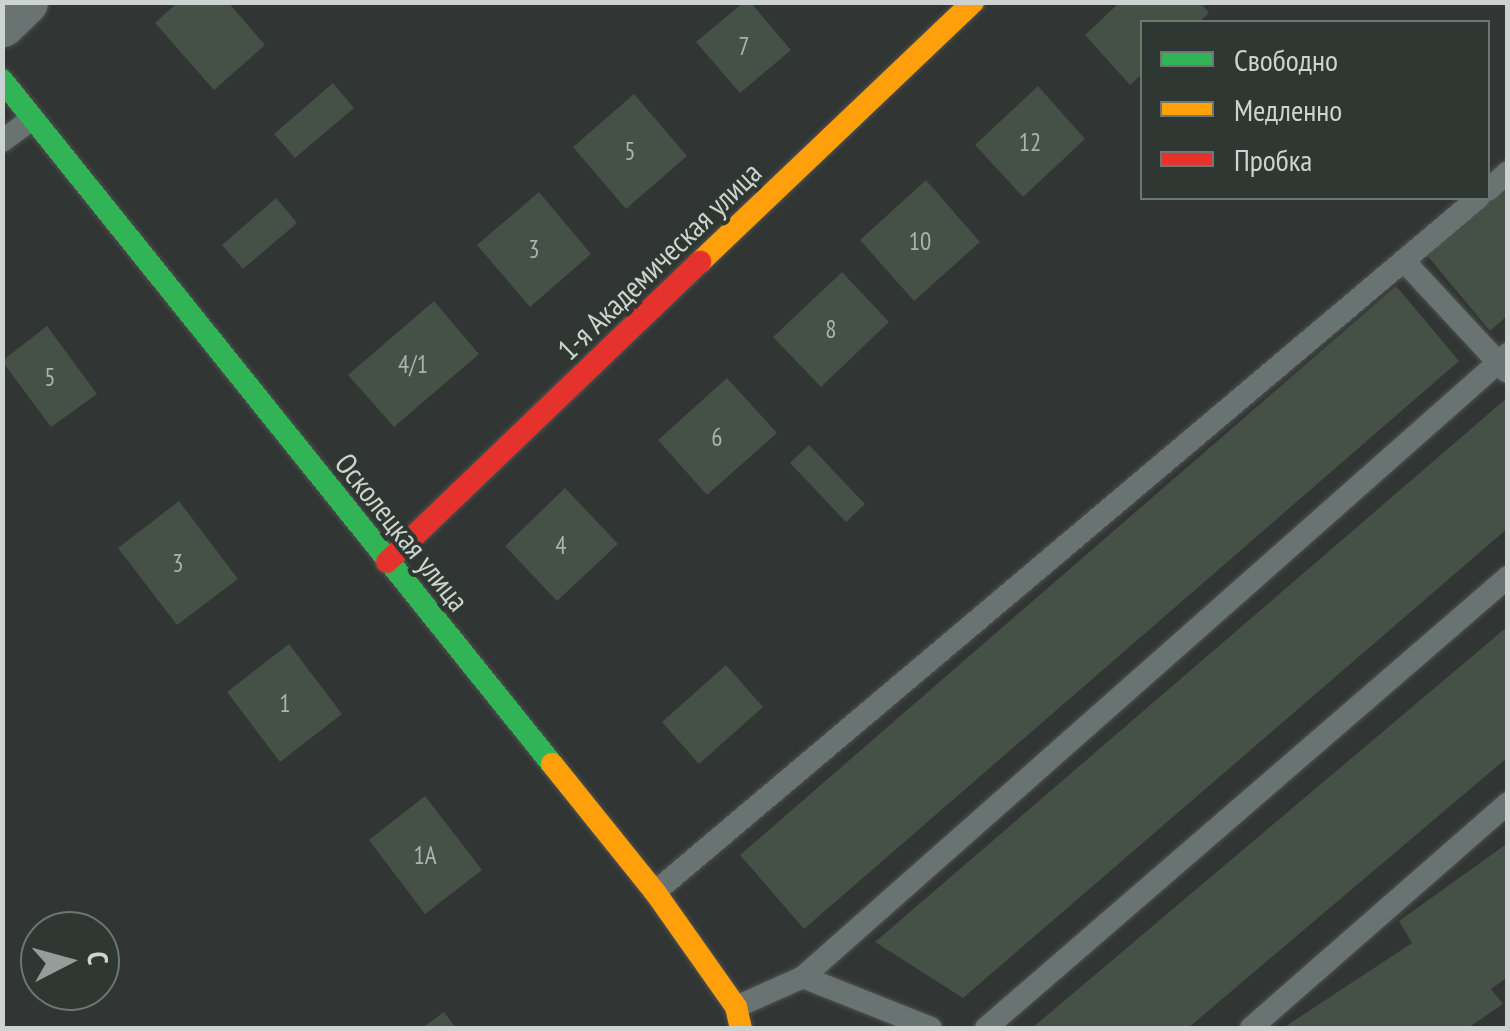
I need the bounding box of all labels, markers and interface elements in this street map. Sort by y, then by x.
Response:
legend [1140,20,1490,200]
house number: 7 [738,31,750,61]
text: Свободно [1234,40,1338,79]
text: Медленно [1234,90,1342,129]
house number: 12 [1019,127,1041,157]
house number: 5 [624,136,636,166]
text: Пробка [1234,140,1312,179]
street label: 1-я Академическая улица [549,154,769,368]
house number: 10 [909,226,931,256]
house number: 3 [528,234,540,264]
house number: 8 [825,314,837,344]
house number: 4/1 [398,349,428,379]
house number: 5 [44,362,56,392]
house number: 6 [711,422,723,452]
street label: Осколецкая улица [327,446,477,618]
house number: 4 [555,530,567,560]
house number: 3 [172,548,184,578]
house number: 1 [279,688,291,718]
house number: 1А [413,840,437,870]
north arrow [20,911,120,1011]
text: С [79,950,117,966]

